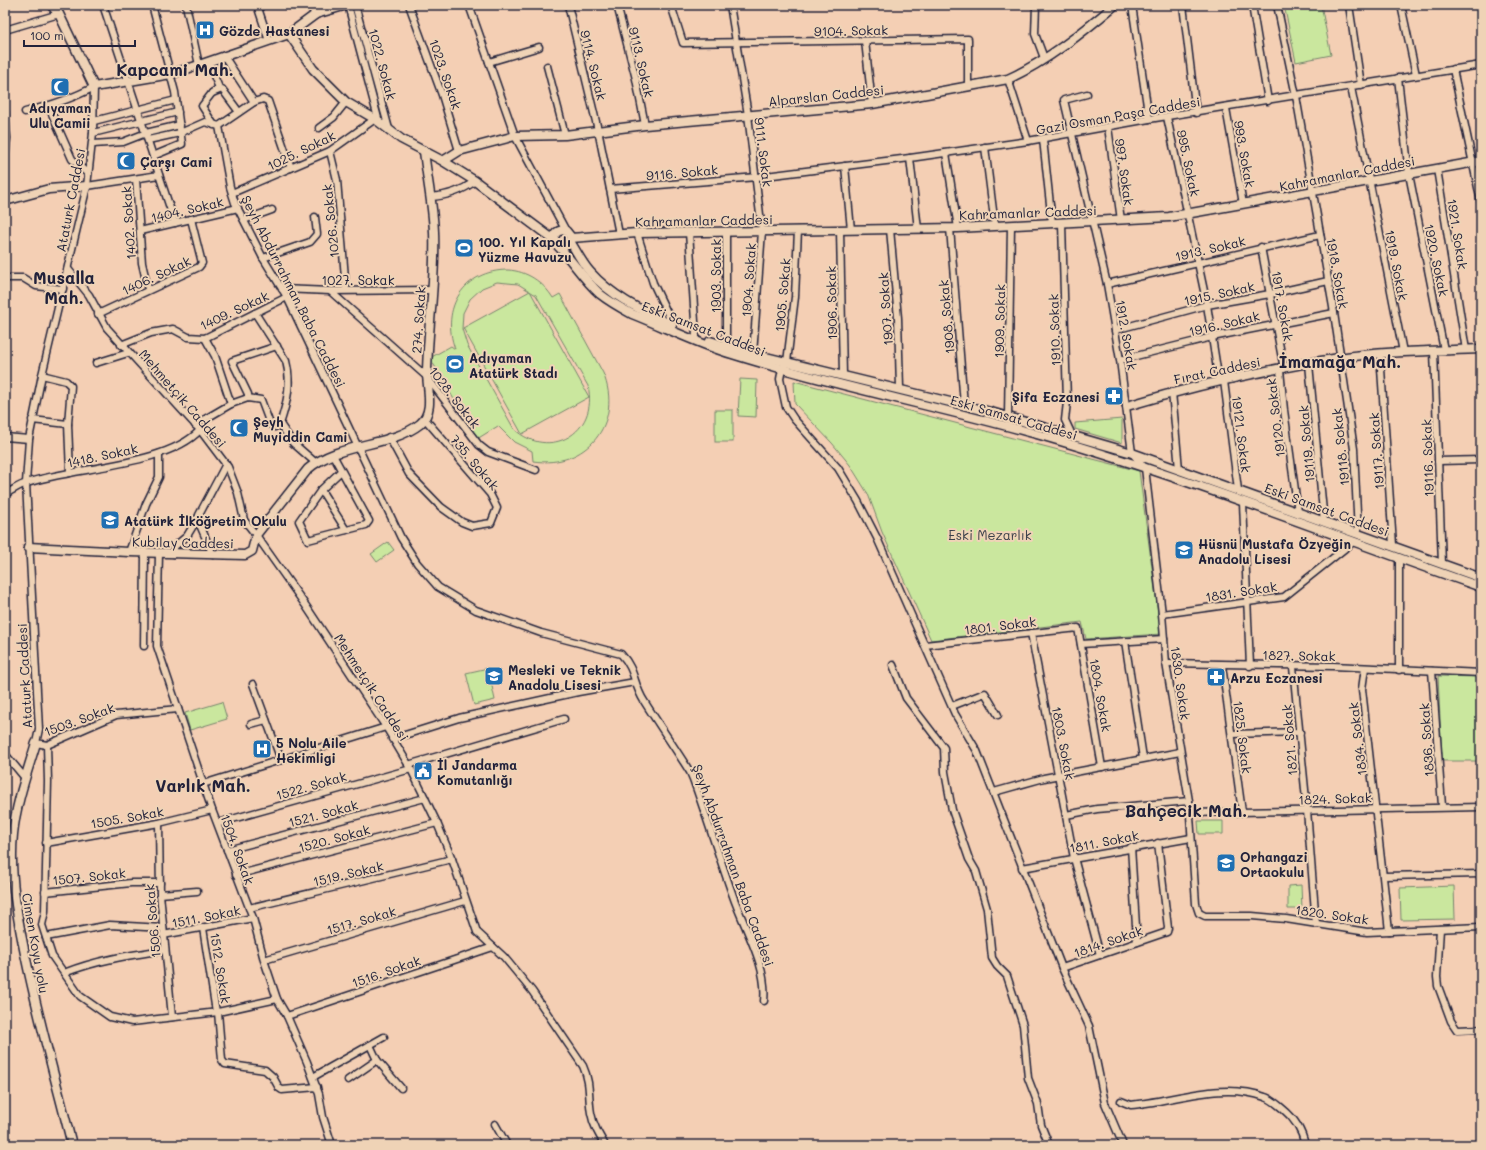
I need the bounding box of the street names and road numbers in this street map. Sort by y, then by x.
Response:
street label: 9104. Sokak [814,21,888,39]
street label: 9113. Sokak [626,25,658,99]
street label: 1022. Sokak [365,26,401,102]
street label: 9114. Sokak [577,28,611,102]
street label: 1023. Sokak [426,36,466,112]
street label: Alparslan Caddesi [767,80,885,110]
street label: Gazi Osman Paşa Caddesi [1035,92,1201,138]
street label: 9111. Sokak [751,116,777,188]
street label: 993. Sokak [1231,119,1259,189]
street label: 1025. Sokak [264,126,338,174]
street label: 995. Sokak [1174,128,1204,198]
street label: 997. Sokak [1112,137,1138,207]
street label: Ataturk Caddesi [52,147,88,253]
street label: Kahramanlar Caddesi [1278,151,1416,194]
street label: 9116. Sokak [645,160,719,184]
street label: 1026. Sokak [318,183,342,259]
street label: 1402. Sokak [117,186,139,260]
street label: 1404. Sokak [149,192,225,226]
street label: Şeyh Abdurrahman Baba Caddesi [238,192,350,390]
street label: 1921. Sokak [1444,197,1472,271]
street label: Kahramanlar Caddesi [959,201,1097,223]
street label: Kahramanlar Caddesi [635,210,773,230]
street label: 1920. Sokak [1421,222,1453,298]
street label: 1919. Sokak [1382,228,1412,302]
street label: 1913. Sokak [1173,232,1247,264]
street label: 1918. Sokak [1323,236,1353,310]
street label: 1903. Sokak [707,239,724,313]
street label: 1904. Sokak [737,242,759,318]
street label: 1406. Sokak [119,252,193,298]
street label: 1905. Sokak [770,257,794,333]
street label: 1906. Sokak [822,266,840,340]
street label: 1917. Sokak [1268,269,1298,343]
street label: 1027. Sokak [321,271,395,288]
street label: 1907. Sokak [874,272,896,346]
street label: 1915. Sokak [1182,277,1256,309]
street label: 1908. Sokak [934,279,958,355]
street label: 1909. Sokak [990,284,1008,358]
street label: 274. Sokak [407,286,429,354]
street label: 1409. Sokak [197,287,271,333]
street label: 1910. Sokak [1044,294,1064,366]
street label: Eski Samsat Caddesi [640,297,768,359]
street label: 1912. Sokak [1112,298,1142,372]
street label: 1916. Sokak [1187,307,1261,339]
street label: Mehmetçik Caddesi [136,345,230,451]
street label: Fırat Caddesi [1172,353,1262,387]
street label: 1028. Sokak [426,363,484,431]
street label: 19120. Sokak [1262,377,1288,458]
street label: Eski Samsat Caddesi [949,391,1079,443]
street label: 19121. Sokak [1229,395,1255,473]
street label: 19119. Sokak [1294,404,1318,483]
street label: 19118. Sokak [1327,407,1353,487]
street label: 19117. Sokak [1365,412,1387,490]
street label: 19116. Sokak [1417,419,1437,497]
street label: 735. Sokak [447,431,503,493]
street label: 1418. Sokak [65,439,139,471]
street label: Eski Samsat Caddesi [1262,479,1392,539]
street label: Kubilay Caddesi [132,533,234,551]
street label: 1831. Sokak [1204,577,1278,605]
street label: 1801. Sokak [963,612,1037,638]
street label: Ataturk Caddesi [13,623,35,729]
street label: Mehmetçik Caddesi [331,630,413,744]
street label: 1830. Sokak [1167,645,1195,721]
street label: 1827. Sokak [1262,646,1336,664]
street label: 1804. Sokak [1086,657,1116,733]
street label: 1503. Sokak [41,698,117,740]
street label: 1825. Sokak [1230,700,1256,775]
street label: 1834. Sokak [1344,701,1370,777]
street label: 1836. Sokak [1415,702,1437,778]
street label: 1821. Sokak [1277,703,1301,776]
street label: 1803. Sokak [1049,705,1079,781]
street label: Şeyh Abdurrahman Baba Caddesi [690,762,779,968]
street label: 1522. Sokak [274,767,348,803]
street label: 1824. Sokak [1298,788,1372,808]
street label: 1521. Sokak [286,796,360,830]
street label: 1505. Sokak [89,802,165,832]
street label: 1504. Sokak [217,811,259,887]
street label: 1520. Sokak [296,820,372,856]
street label: 1811. Sokak [1068,826,1140,856]
street label: 1519. Sokak [311,857,385,889]
street label: 1507. Sokak [52,864,127,888]
street label: 1506. Sokak [140,883,164,959]
street label: Cimen Koyu yolu [19,892,53,994]
street label: 1820. Sokak [1294,900,1370,928]
street label: 1511. Sokak [170,901,242,931]
street label: 1517. Sokak [324,902,398,938]
street label: 1814. Sokak [1071,921,1145,961]
street label: 1512. Sokak [207,931,235,1005]
street label: 1516. Sokak [349,951,423,991]

